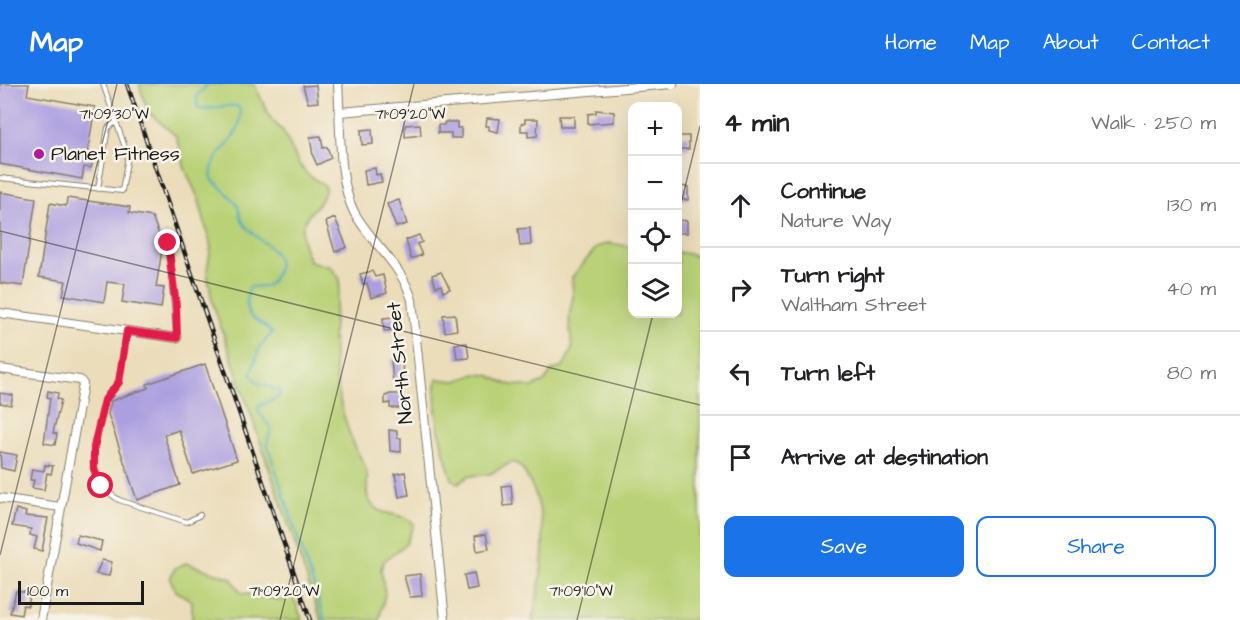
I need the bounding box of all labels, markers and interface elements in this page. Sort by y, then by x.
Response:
text: Map [30,23,83,62]
text: Home [885,28,937,57]
text: Map [970,28,1010,57]
text: About [1043,28,1099,57]
text: Contact [1132,28,1210,57]
map controls [628,102,682,318]
button: + [628,102,682,156]
text: 71°09'30"W [79,104,149,125]
text: 71°09'20"W [375,104,445,125]
text: 4 min [724,105,789,141]
text: Walk · 250 m [1091,109,1216,137]
place label: Planet Fitness [51,140,180,168]
marker: Planet Fitness [32,147,46,161]
button: − [628,156,682,210]
text: Continue [781,176,866,207]
icon: ahead [724,189,757,222]
text: 130 m [1167,191,1216,219]
text: Nature Way [781,207,892,235]
button: locate [628,210,682,264]
route end [154,229,180,255]
text: Turn right [781,260,884,291]
button: layers [628,264,682,318]
icon: right [724,273,757,306]
text: 40 m [1166,275,1216,303]
text: Waltham Street [781,291,927,319]
street label: North Street [380,301,420,425]
icon: left [724,357,757,390]
text: Turn left [781,358,875,389]
text: 80 m [1167,359,1216,387]
icon: arrive [724,441,757,474]
text: Arrive at destination [781,442,988,473]
route start [87,472,113,498]
button: Save [724,516,964,577]
button: Share [976,516,1216,577]
scale bar [18,578,144,606]
text: 100 m [27,580,68,602]
text: 71°09'20"W [249,581,319,602]
text: 71°09'10"W [549,581,613,602]

